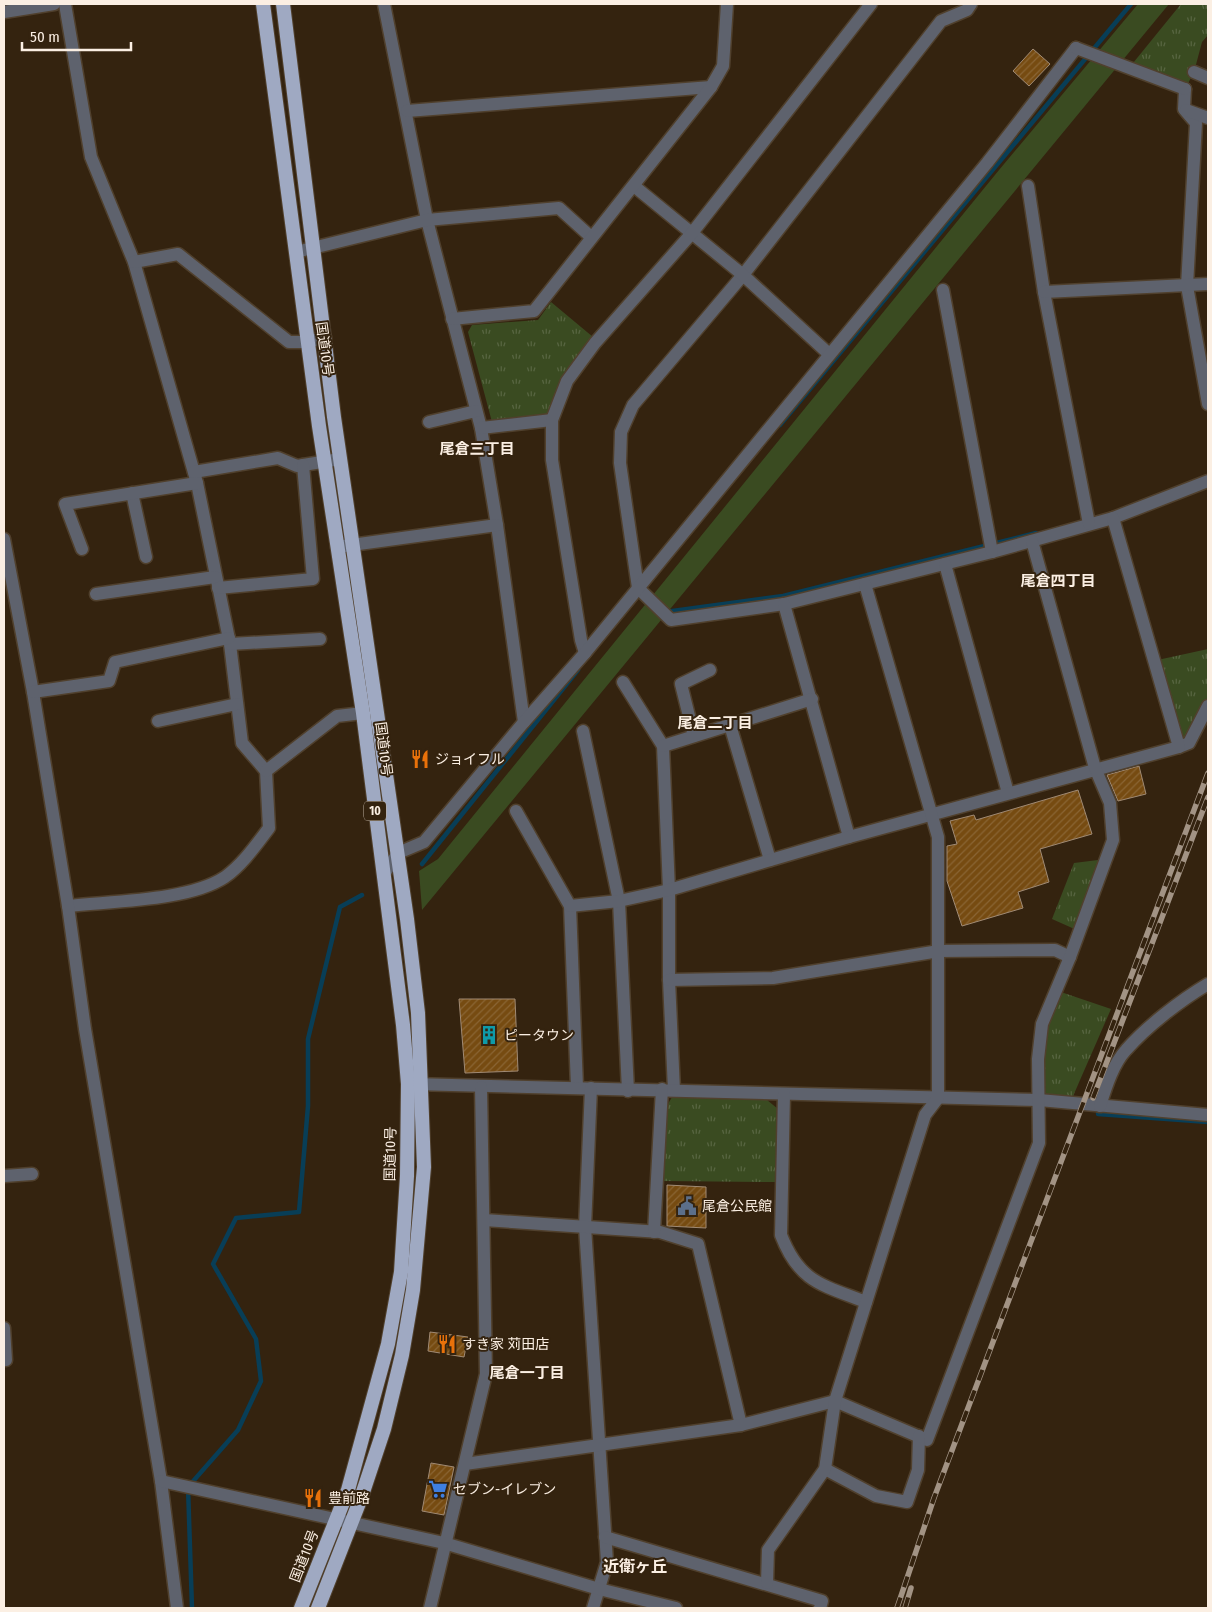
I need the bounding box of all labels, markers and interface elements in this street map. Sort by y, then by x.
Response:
scale bar [22,20,131,52]
text: 50 m [30,28,60,46]
street label: 国道10号 [312,321,337,377]
district label: 尾倉三丁目 [439,440,515,458]
district label: 尾倉四丁目 [1020,572,1096,590]
district label: 尾倉二丁目 [677,714,753,732]
street label: 国道10号 [372,721,395,777]
restaurant icon: ジョイフル [409,748,431,770]
place label: ジョイフル [435,751,505,768]
road number: 10 [364,801,386,820]
building icon: ピータウン [478,1024,500,1046]
place label: ピータウン [504,1027,574,1044]
street label: 国道10号 [382,1126,399,1182]
public building icon: 尾倉公民館 [676,1195,698,1217]
place label: 尾倉公民館 [702,1198,772,1215]
restaurant icon: すき家 苅田店 [436,1333,458,1355]
place label: すき家 苅田店 [462,1336,549,1353]
district label: 尾倉一丁目 [489,1364,565,1382]
supermarket icon: セブン-イレブン [427,1478,449,1500]
place label: セブン-イレブン [453,1481,556,1498]
restaurant icon: 豊前路 [302,1487,324,1509]
place label: 豊前路 [328,1490,370,1507]
street label: 国道10号 [287,1528,322,1585]
district label: 近衛ヶ丘 [603,1557,667,1576]

